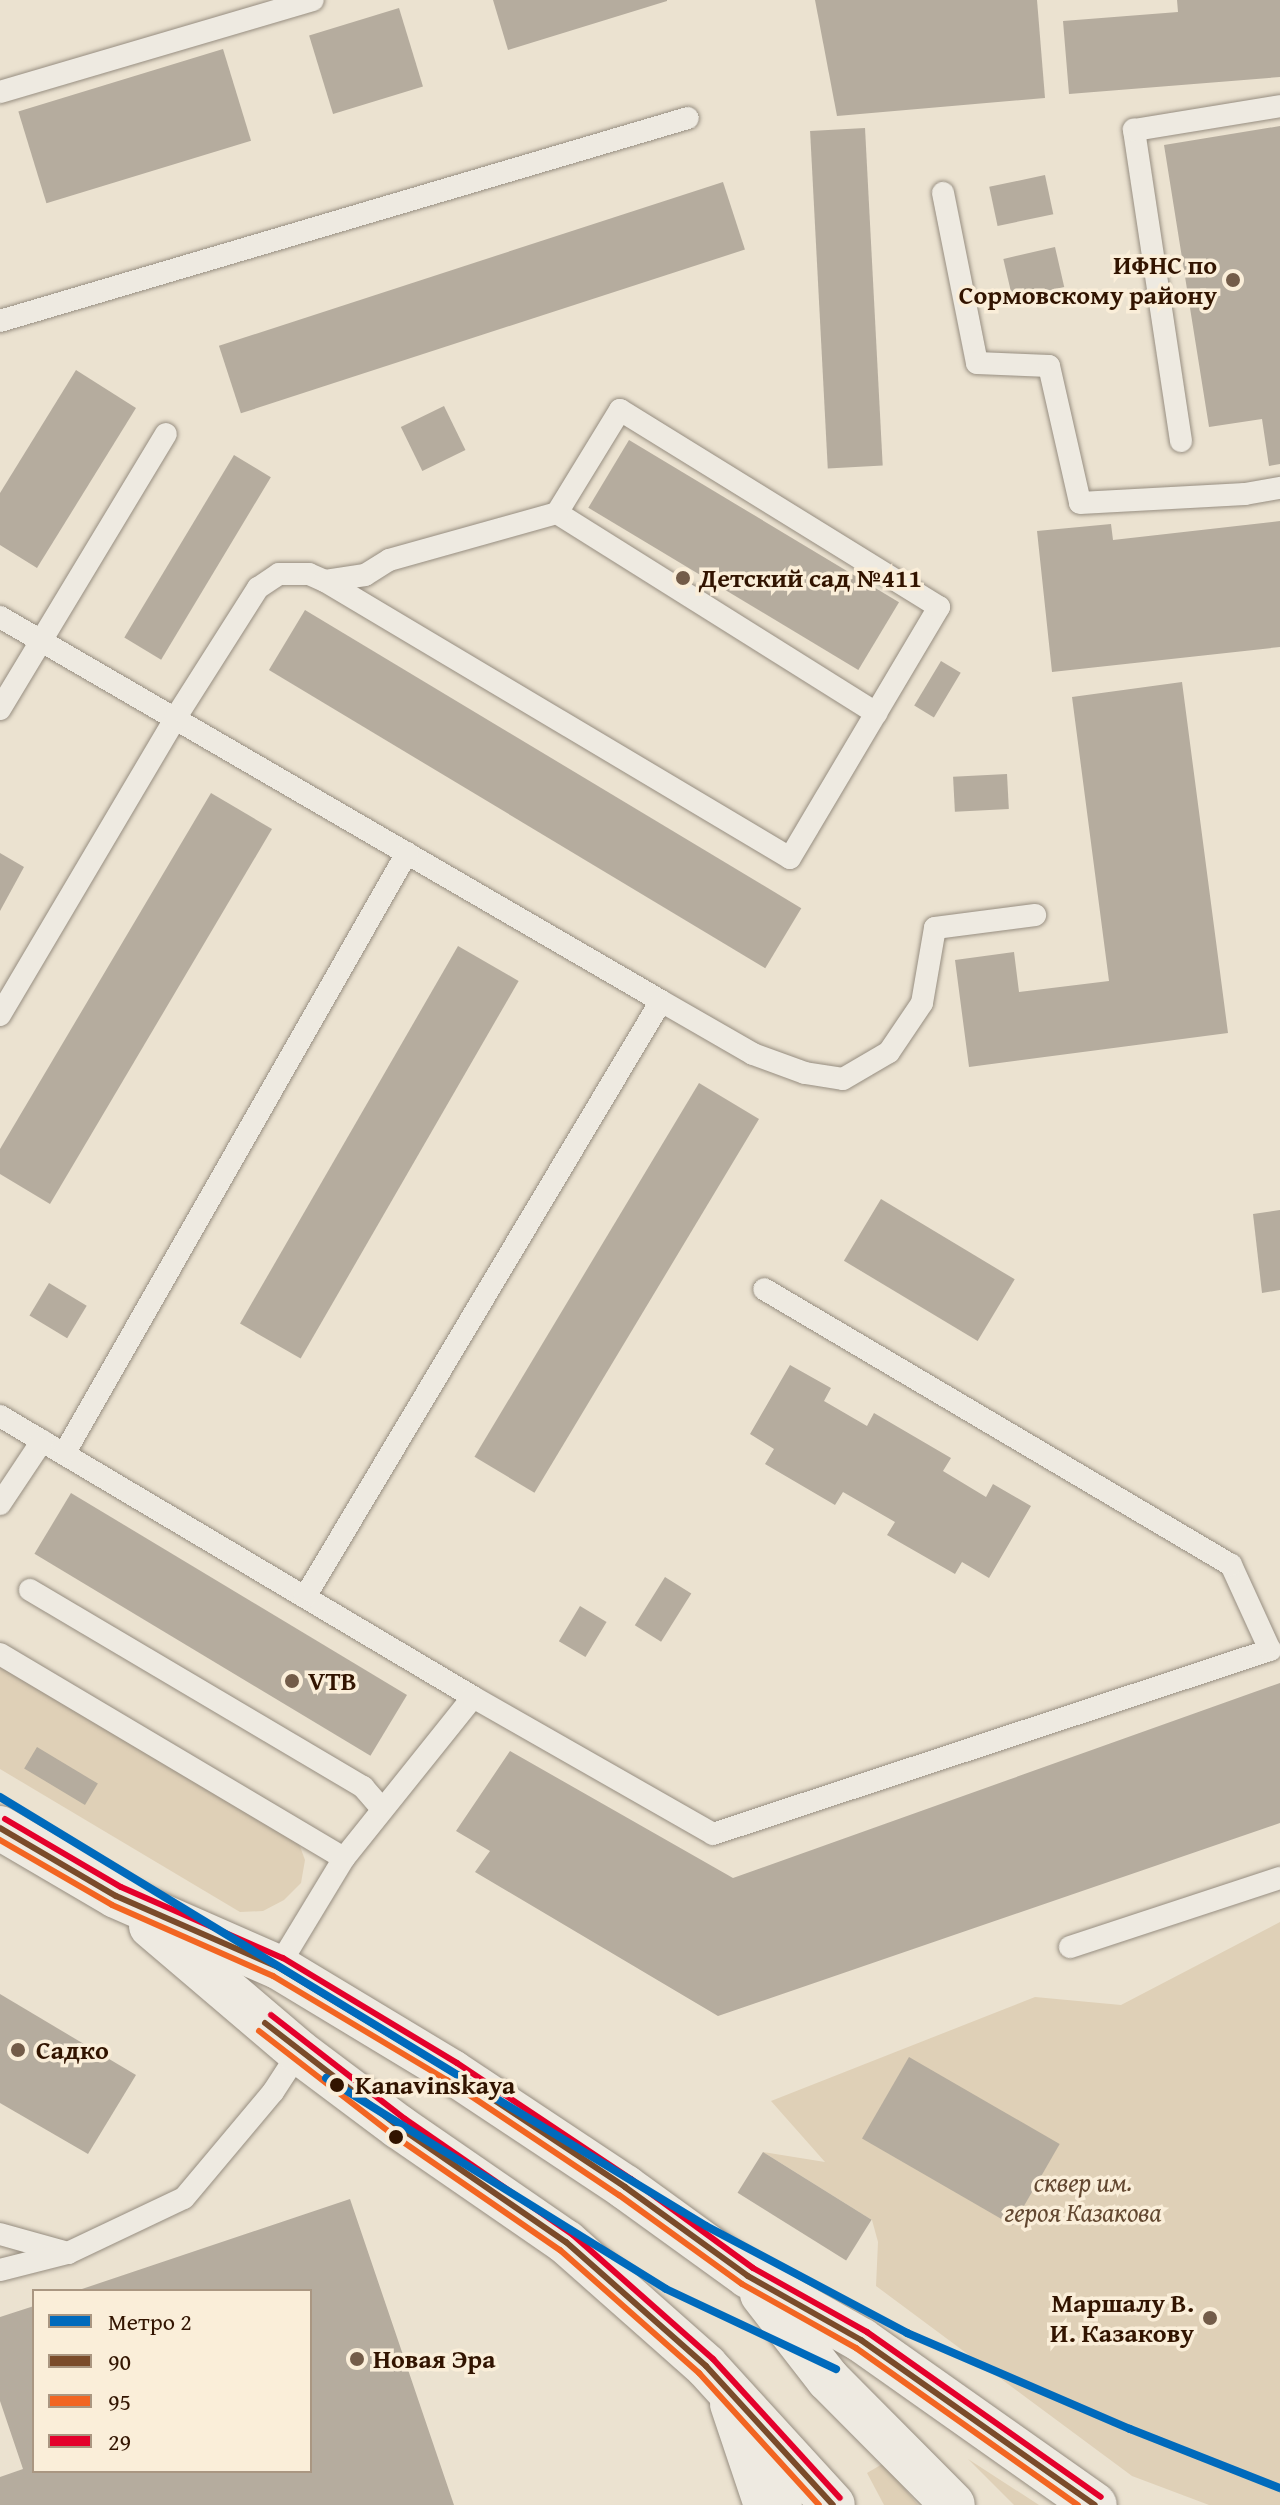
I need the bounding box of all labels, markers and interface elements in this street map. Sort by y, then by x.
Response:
place label: ИФНС по Сормовскому району [959,249,1217,310]
marker: ИФНС по Сормовскому району [1224,271,1242,289]
place label: Детский сад №411 [699,562,922,594]
marker: Детский сад №411 [674,569,692,587]
place label: VTB [308,1665,357,1697]
marker: VTB [283,1672,301,1690]
place label: Садко [36,2034,109,2066]
marker: Садко [7,2039,29,2061]
place label: Kanavinskaya [355,2069,515,2101]
marker: Kanavinskaya [326,2074,348,2096]
unlabelled marker [388,2129,404,2145]
park label: сквер им. героя Казакова [1004,2166,1162,2228]
place label: Маршалу В. И. Казакову [1050,2287,1194,2348]
legend [32,2289,312,2473]
text: Метро 2 [108,2304,192,2339]
marker: Маршалу В. И. Казакову [1201,2309,1219,2327]
place label: Новая Эра [373,2343,495,2375]
text: 90 [108,2344,131,2379]
marker: Новая Эра [348,2350,366,2368]
text: 95 [108,2384,131,2419]
text: 29 [108,2424,131,2459]

